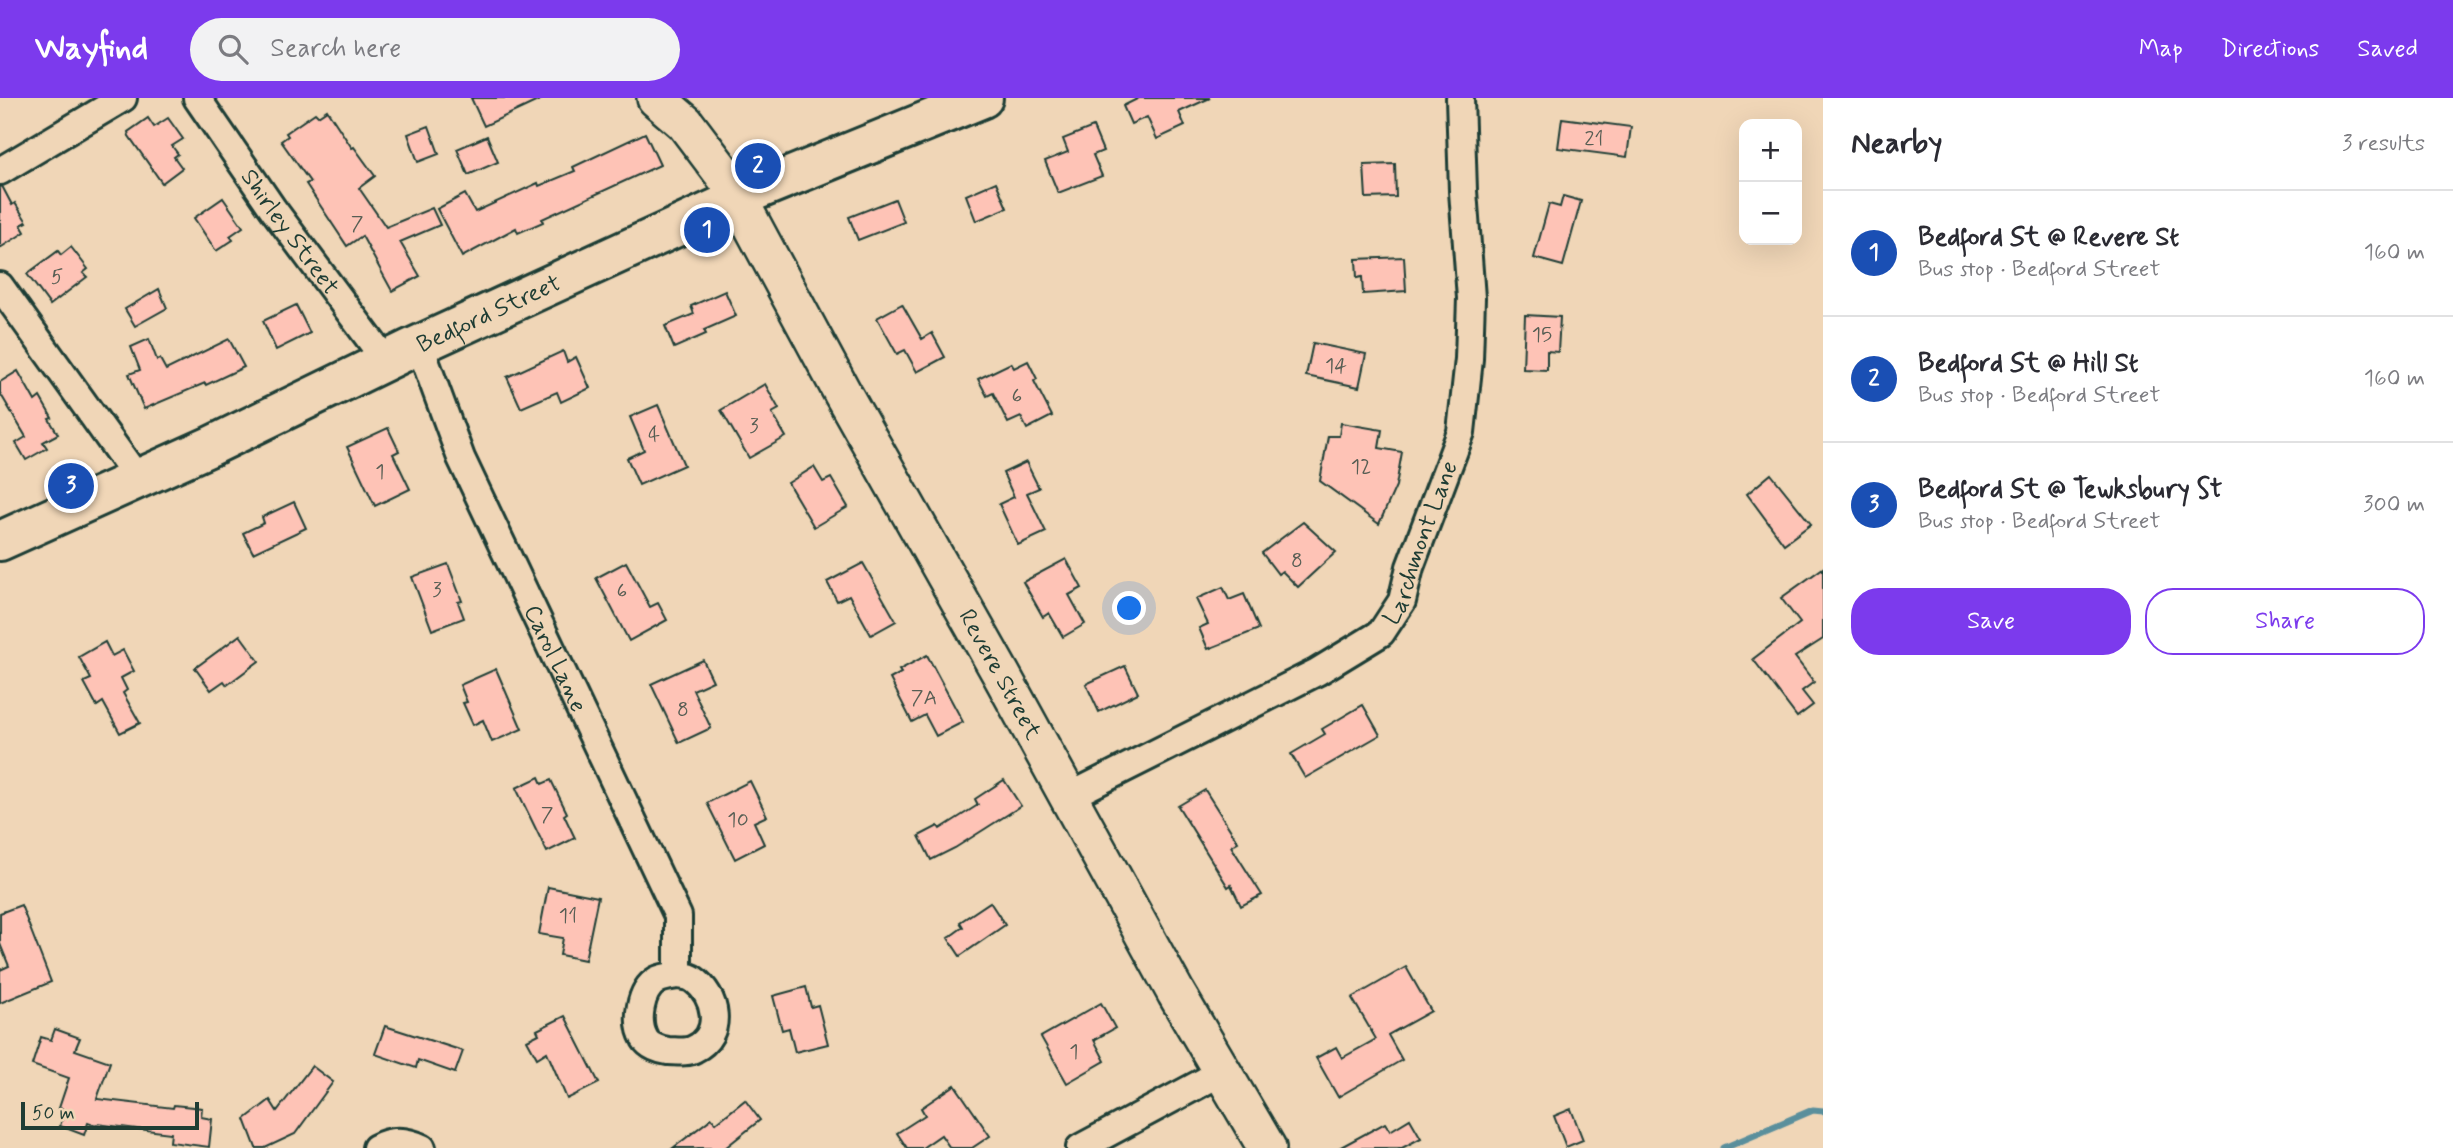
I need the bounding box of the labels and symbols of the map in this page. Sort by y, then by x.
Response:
house number: 21 [1584,125,1604,153]
pin: 2 [735,140,781,192]
street label: Shirley Street [233,163,346,302]
pin: 1 [684,204,730,256]
house number: 7 [351,210,364,238]
house number: 5 [51,263,63,291]
street label: Bedford Street [412,268,566,361]
house number: 15 [1532,321,1552,349]
house number: 14 [1325,352,1347,380]
house number: 6 [1012,382,1022,410]
house number: 3 [749,412,759,440]
house number: 4 [648,421,660,449]
house number: 12 [1351,453,1371,481]
street label: Larchmont Lane [1377,457,1466,631]
house number: 1 [375,458,385,486]
pin: 3 [48,460,94,512]
house number: 8 [1291,547,1303,575]
house number: 3 [432,576,442,604]
house number: 6 [617,577,627,605]
your location [1112,591,1146,625]
street label: Carol Lane [516,600,593,718]
street label: Revere Street [951,604,1048,745]
house number: 7A [911,684,937,712]
house number: 8 [677,696,689,724]
house number: 7 [541,801,554,829]
house number: 10 [727,806,749,834]
house number: 11 [559,902,577,930]
house number: 1 [1069,1038,1079,1066]
scale bar [21,1099,200,1131]

